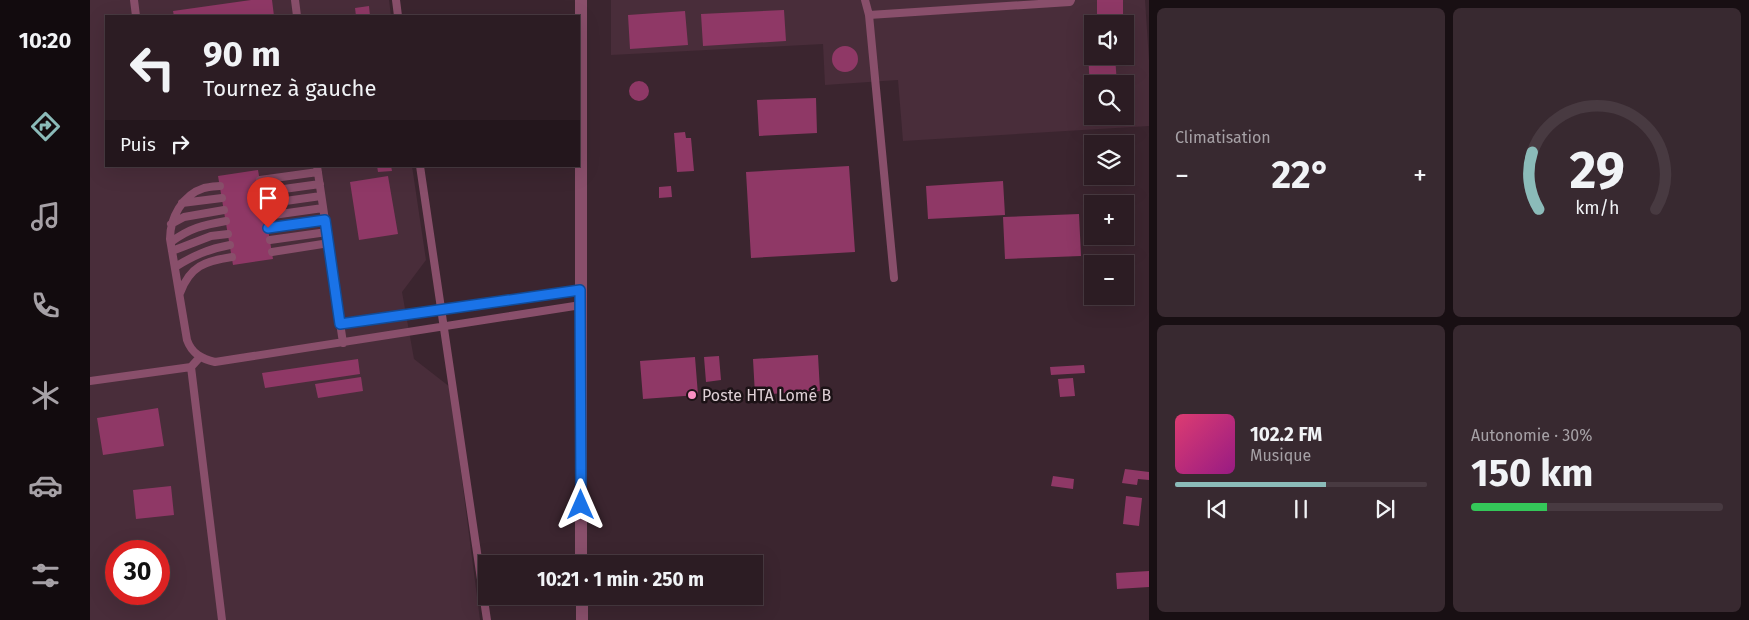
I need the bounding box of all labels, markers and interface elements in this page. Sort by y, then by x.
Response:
map controls [1084,15,1134,305]
button: sound [1084,15,1134,65]
text: 10:20 [19,27,71,54]
text: 90 m [203,33,281,75]
icon: left [120,35,185,100]
text: Tournez à gauche [203,75,376,102]
button: search [1084,75,1134,125]
icon: directions [28,109,63,144]
text: Climatisation [1175,128,1271,147]
icon: right [166,130,194,158]
text: Puis [120,133,156,156]
button: layers [1084,135,1134,185]
text: 29 [1569,139,1625,202]
text: 22° [1271,152,1331,198]
text: − [1175,159,1189,192]
text: + [1413,159,1427,192]
pin [247,177,289,228]
icon: arrive [254,184,282,212]
button: + [1084,195,1134,245]
text: km/h [1575,197,1619,219]
icon: music [28,199,63,234]
button: − [1084,255,1134,305]
icon: phone [28,288,63,323]
icon: climate [28,378,63,413]
place label: Poste HTA Lomé B [702,386,831,405]
marker: Poste HTA Lomé B [686,389,698,401]
text: 102.2 FM [1250,423,1322,446]
text: Autonomie · 30% [1471,426,1592,445]
text: Musique [1250,446,1311,465]
text: 150 km [1471,450,1593,496]
icon: car [28,468,63,503]
position arrow [554,478,606,530]
icon: previous [1203,495,1231,523]
icon: pause [1287,495,1315,523]
icon: next [1371,495,1399,523]
speed limit sign: 30 [105,540,170,605]
icon: filters [28,558,63,593]
text: 10:21 · 1 min · 250 m [537,568,704,591]

